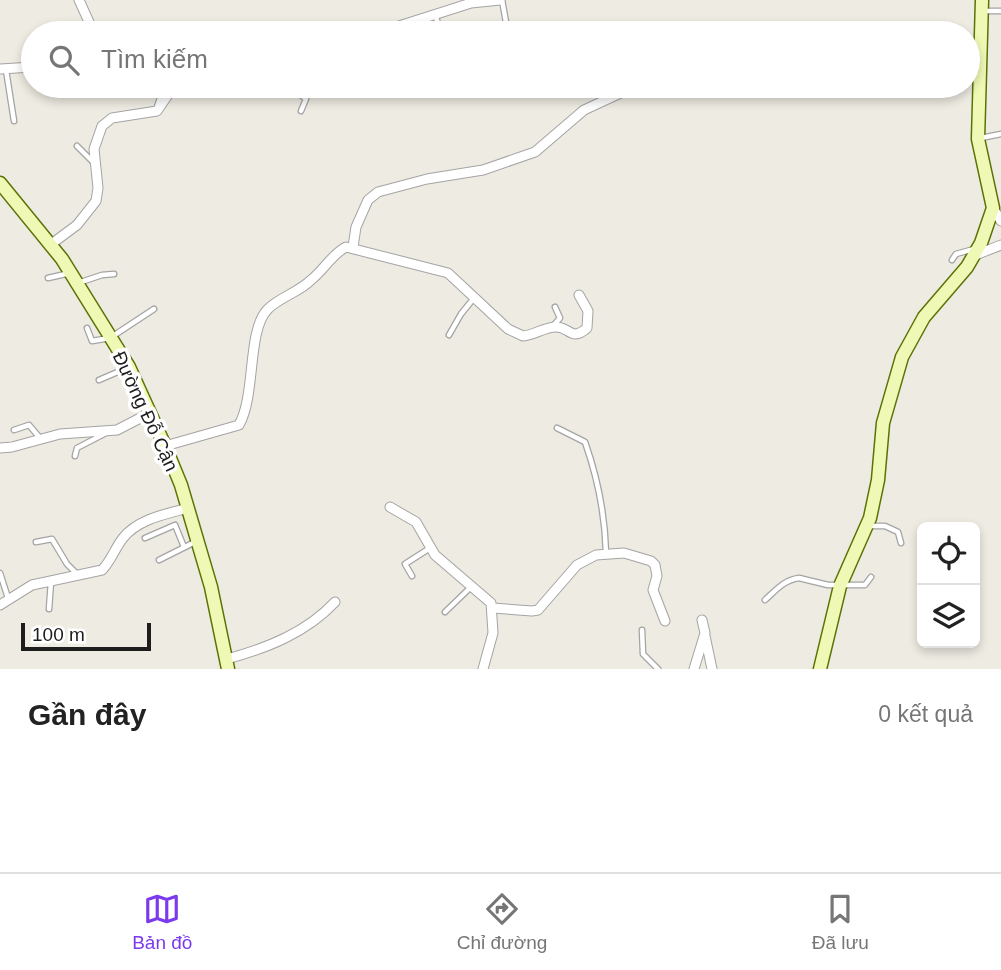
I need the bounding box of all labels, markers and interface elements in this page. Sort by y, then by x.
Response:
search box [21,21,980,98]
icon: search [45,41,83,79]
text: Tìm kiếm [101,44,208,74]
street label: Đường Đỗ Cận [109,348,182,474]
map controls [917,522,980,648]
button: locate [917,522,980,585]
button: layers [917,585,980,648]
scale bar [21,620,150,652]
text: 100 m [32,624,85,645]
text: Gần đây [28,698,146,731]
text: 0 kết quả [878,701,973,727]
tab: Bản đồ [132,890,192,954]
tab: Chỉ đường [457,890,547,954]
tab: Đã lưu [812,890,869,954]

